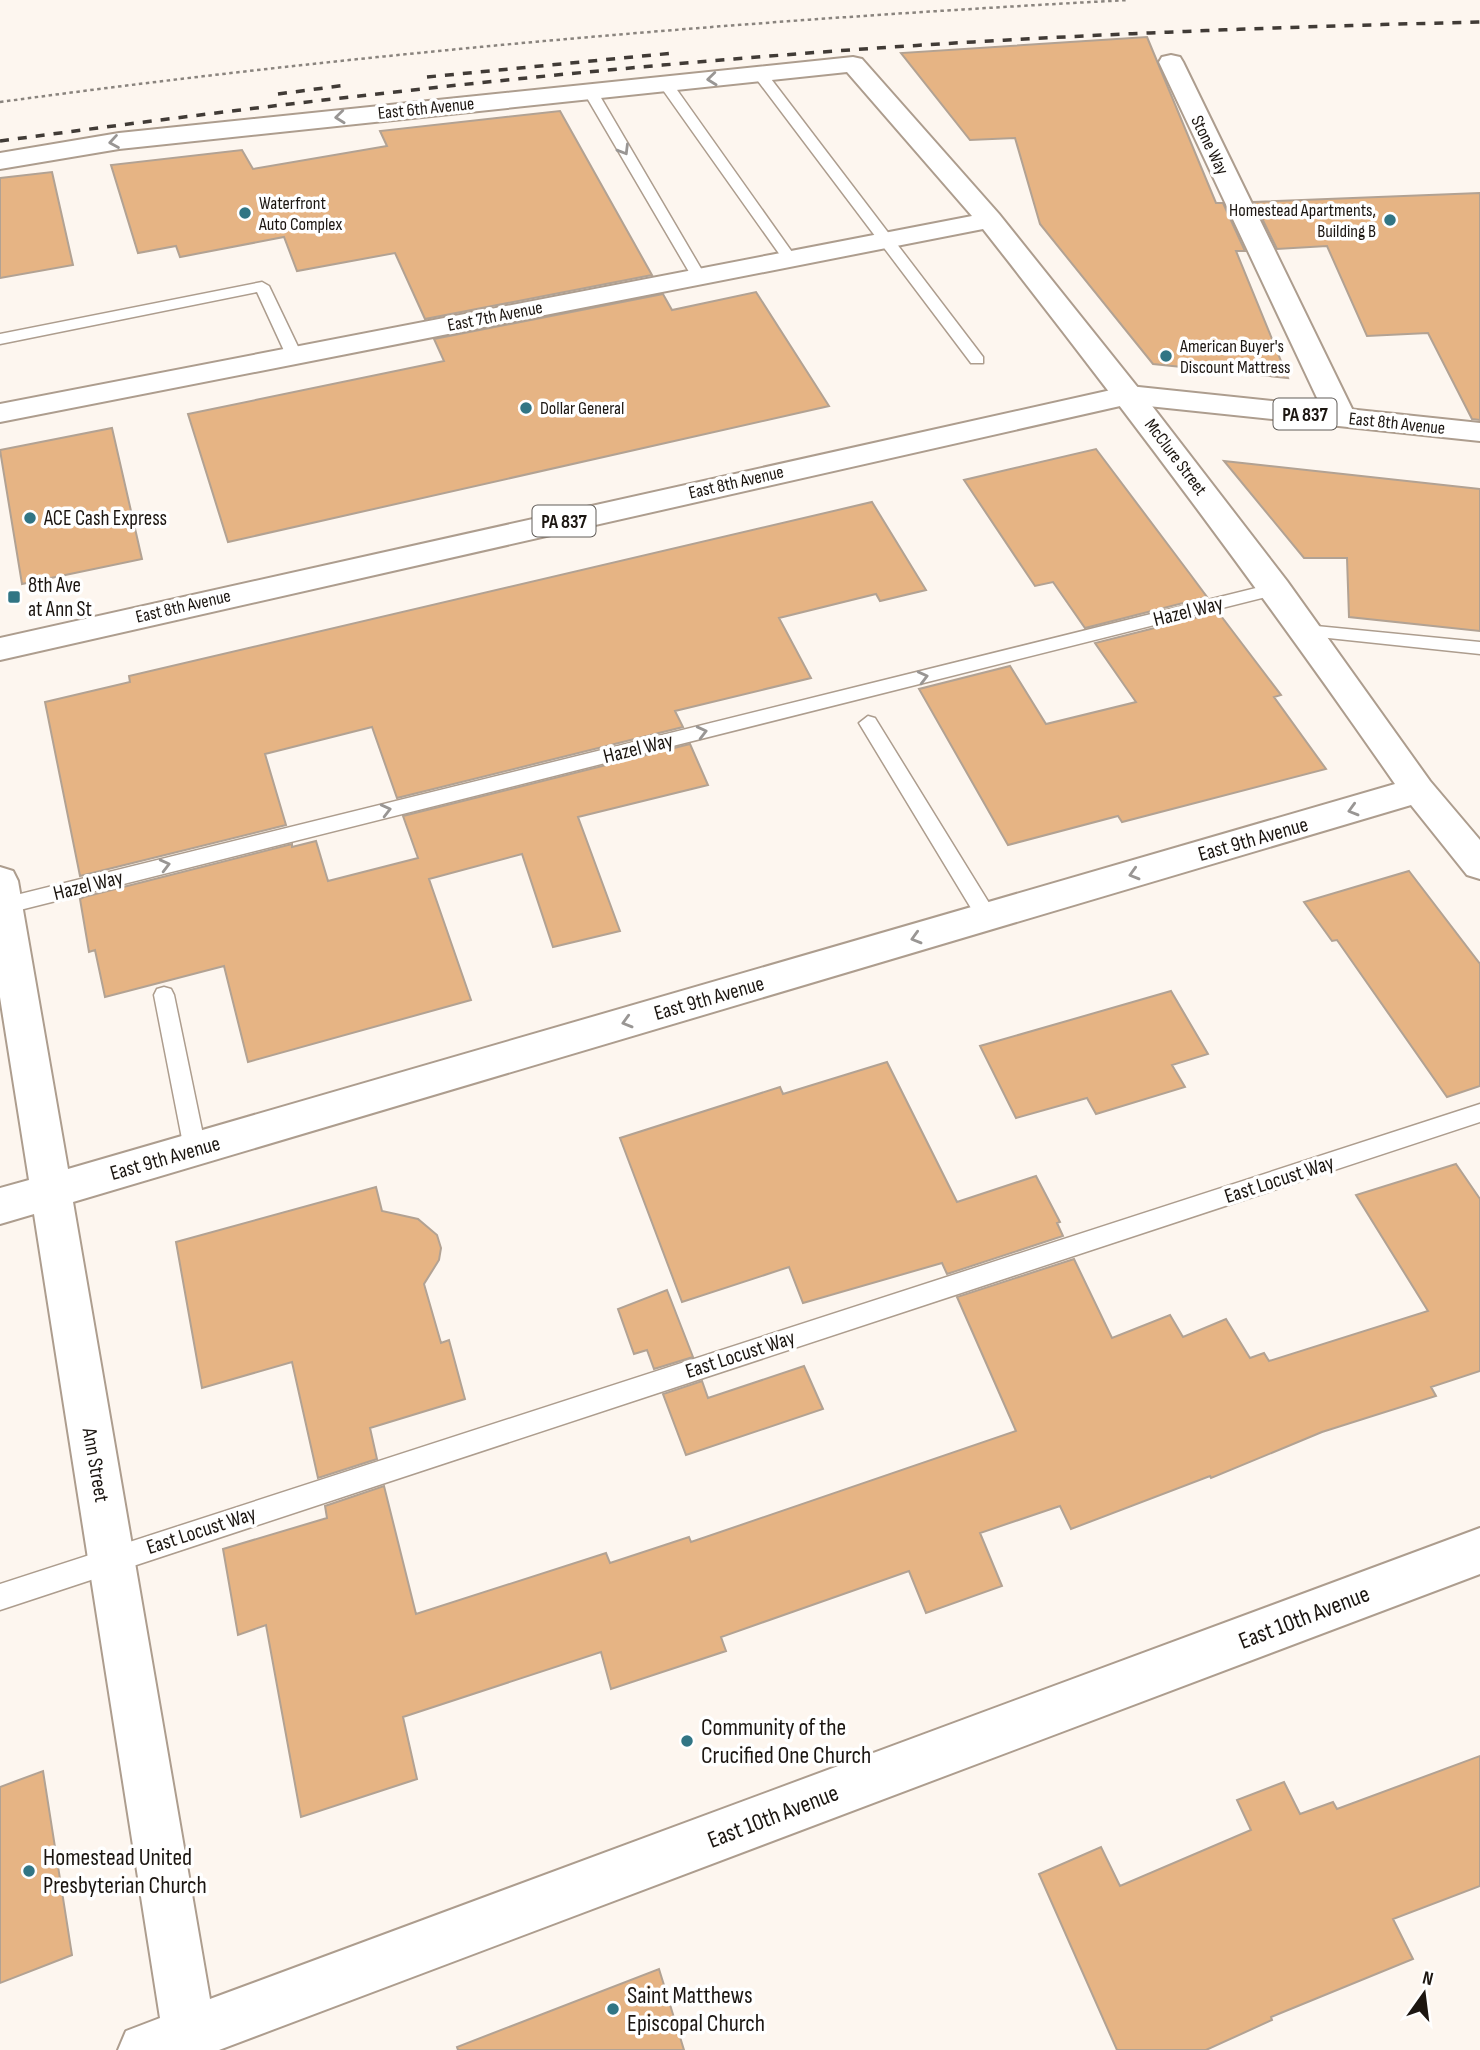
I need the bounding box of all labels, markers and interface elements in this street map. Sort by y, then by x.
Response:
one-way arrow [706,71,718,86]
street label: East 6th Avenue [377,93,475,124]
one-way arrow [334,109,345,124]
street label: Stone Way [1186,112,1233,178]
one-way arrow [108,135,120,150]
one-way arrow [616,142,629,155]
place label: Waterfront Auto Complex [258,193,342,235]
place label: Homestead Apartments, Building B [1229,200,1376,242]
marker: Waterfront Auto Complex [237,205,253,221]
marker: Homestead Apartments, Building B [1382,212,1398,228]
street label: East 7th Avenue [446,297,544,336]
place label: American Buyer's Discount Mattress [1179,336,1290,378]
marker: American Buyer's Discount Mattress [1158,348,1174,364]
place label: Dollar General [540,398,624,419]
road number: PA 837 [1274,398,1336,430]
marker: Dollar General [518,400,534,416]
street label: East 8th Avenue [1348,408,1446,439]
street label: McClure Street [1140,415,1212,500]
street label: East 8th Avenue [687,461,786,504]
place label: ACE Cash Express [43,506,167,531]
road number: PA 837 [532,506,596,536]
marker: ACE Cash Express [22,510,38,526]
place label: 8th Ave at Ann St [28,573,92,622]
street label: East 8th Avenue [134,585,233,628]
marker: 8th Ave at Ann St [6,589,22,605]
street label: Hazel Way [1151,591,1226,632]
one-way arrow [917,671,929,685]
one-way arrow [696,726,708,740]
street label: Hazel Way [601,728,676,769]
one-way arrow [1347,801,1359,816]
one-way arrow [380,804,392,818]
street label: East 9th Avenue [1195,812,1311,867]
one-way arrow [159,859,171,873]
street label: Hazel Way [51,865,126,906]
one-way arrow [1129,865,1141,880]
one-way arrow [910,929,922,944]
street label: East 9th Avenue [651,971,767,1026]
one-way arrow [621,1014,633,1029]
street label: East 9th Avenue [107,1131,223,1186]
street label: East Locust Way [1221,1150,1337,1209]
street label: East Locust Way [682,1325,798,1384]
street label: Ann Street [77,1425,114,1504]
street label: East Locust Way [143,1501,259,1560]
street label: East 10th Avenue [1235,1579,1374,1656]
place label: Community of the Crucified One Church [701,1713,871,1770]
marker: Community of the Crucified One Church [679,1733,695,1749]
street label: East 10th Avenue [704,1778,843,1855]
place label: Homestead United Presbyterian Church [43,1843,207,1900]
marker: Homestead United Presbyterian Church [21,1863,37,1879]
north arrow [1389,1959,1459,2029]
text: N [1420,1967,1435,1991]
place label: Saint Matthews Episcopal Church [627,1981,765,2038]
marker: Saint Matthews Episcopal Church [605,2001,621,2017]

